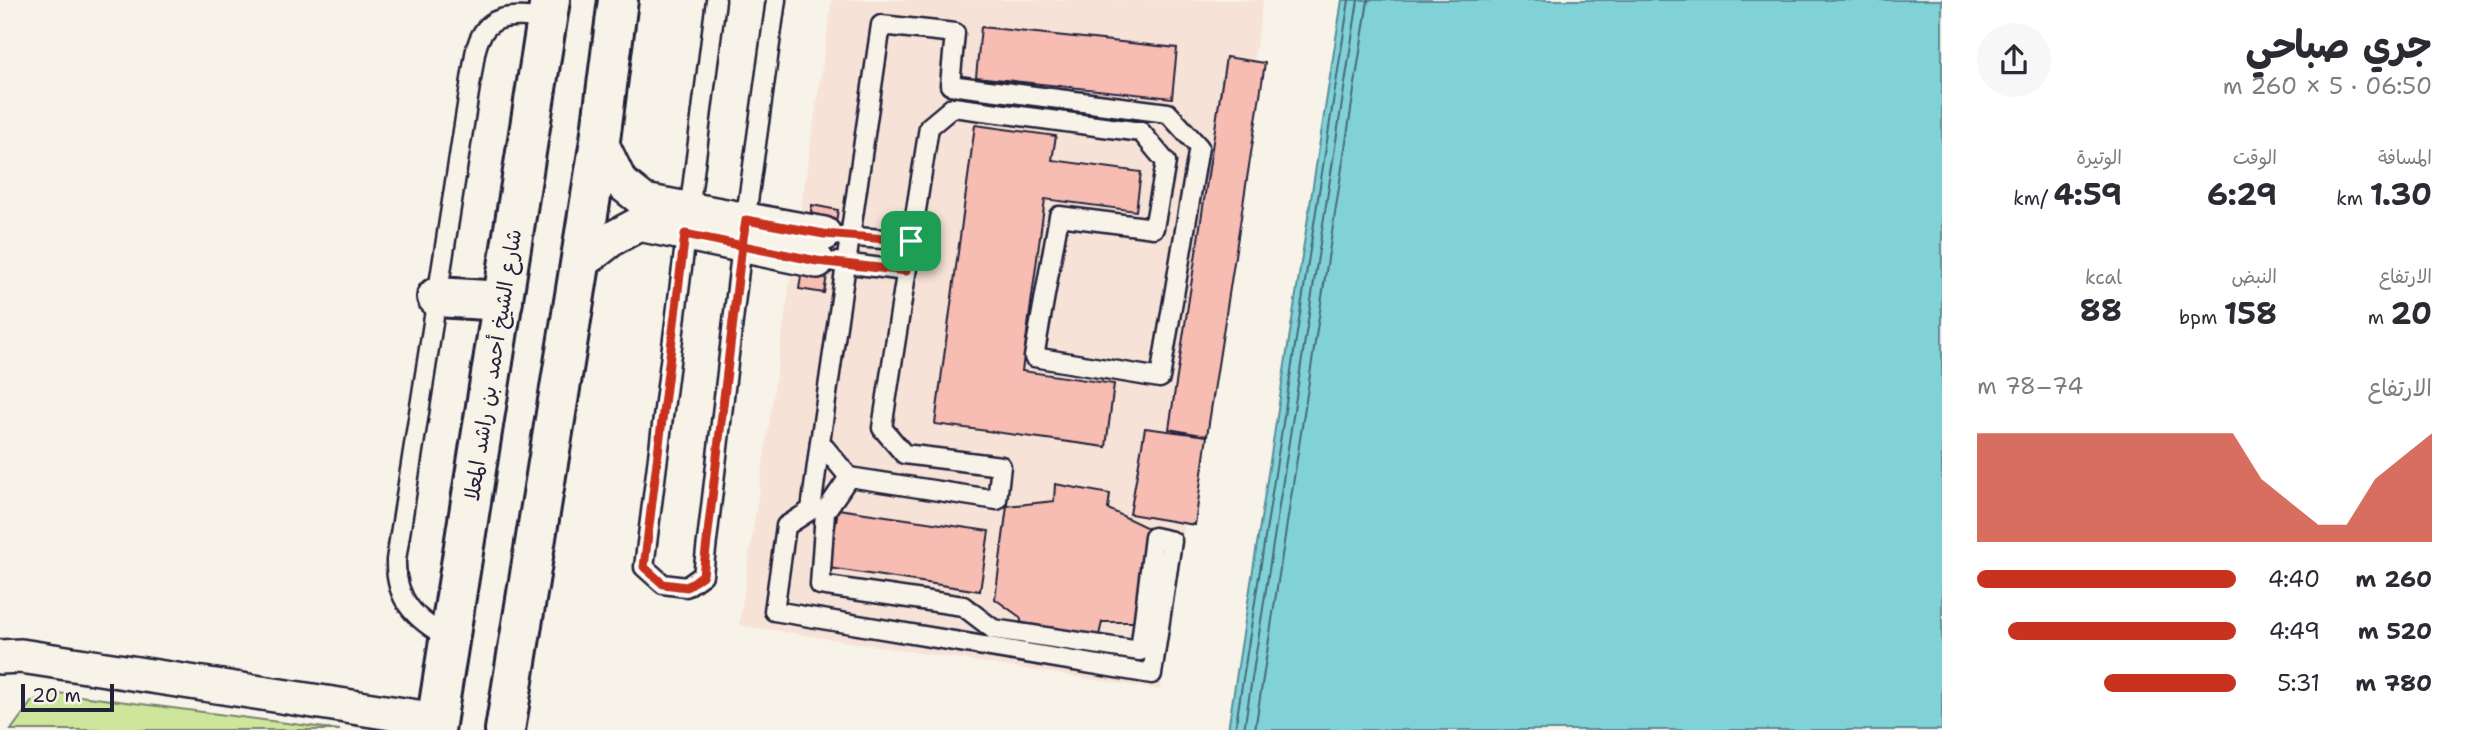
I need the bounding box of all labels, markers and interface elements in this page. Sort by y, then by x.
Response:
text: جري صباحي [2245,19,2432,70]
button: share [1977,23,2051,97]
text: 06:50 · 5 × 260 m [2223,71,2432,101]
text: الوتيرة [2076,145,2122,170]
text: الوقت [2233,145,2277,170]
text: المسافة [2378,145,2432,170]
text: 4:59 [2053,174,2122,215]
text: 6:29 [2207,174,2277,215]
text: 1.30 [2370,174,2432,215]
text: /km [2013,186,2053,211]
text: km [2336,186,2370,211]
pin [881,211,941,271]
icon: arrive [892,222,930,260]
street label: شارع الشيخ أحمد بن راشد المعلا [458,227,529,503]
text: النبض [2232,264,2277,289]
text: الارتفاع [2379,264,2432,289]
text: kcal [2085,265,2122,290]
text: 88 [2080,290,2122,331]
text: 158 [2224,293,2277,334]
text: 20 [2391,293,2432,334]
text: bpm [2179,305,2224,330]
text: m [2368,305,2391,330]
text: 74–78 m [1977,371,2083,401]
text: الارتفاع [2368,373,2432,403]
text: 4:40 [2268,564,2320,594]
text: 260 m [2355,564,2432,594]
text: 4:49 [2269,616,2320,646]
text: 520 m [2358,616,2432,646]
text: 5:31 [2277,668,2320,698]
text: 780 m [2355,668,2432,698]
scale bar [21,681,114,713]
text: 20 m [32,683,81,708]

